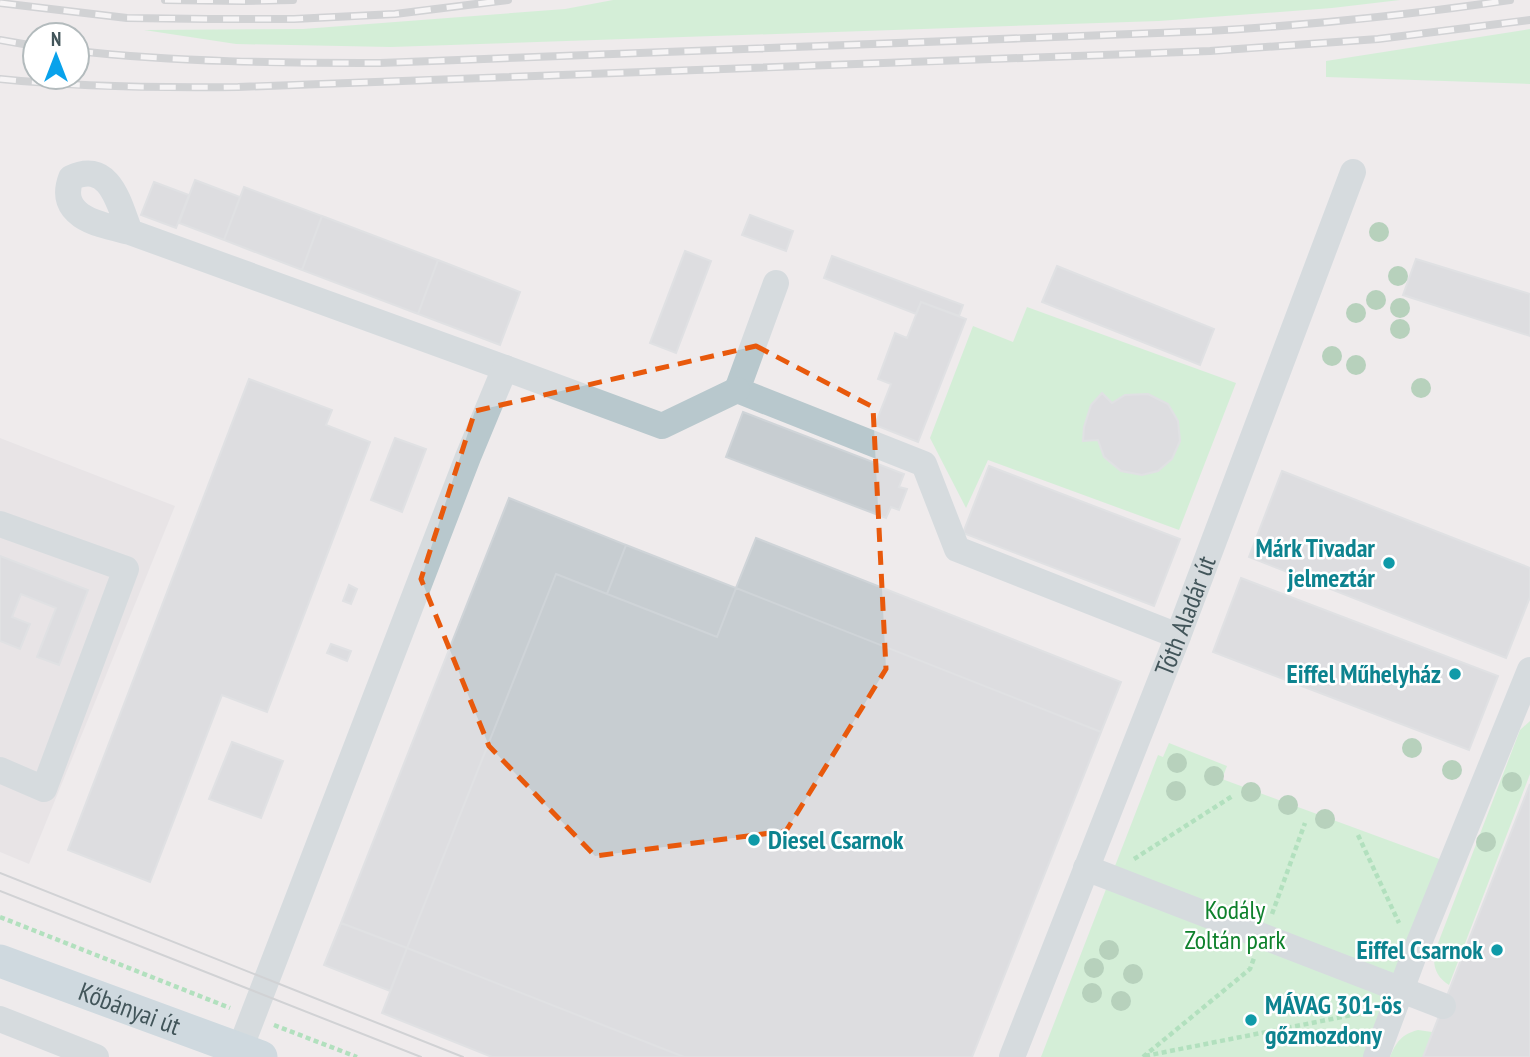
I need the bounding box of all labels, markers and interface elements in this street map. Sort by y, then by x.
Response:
north arrow [21,21,91,91]
text: N [51,27,61,51]
place label: Márk Tivadar jelmeztár [1256,531,1375,594]
street label: Tóth Aladár út [1147,551,1223,680]
marker: Márk Tivadar jelmeztár [1381,555,1397,571]
place label: Eiffel Műhelyház [1287,657,1441,690]
marker: Eiffel Műhelyház [1447,666,1463,682]
place label: Diesel Csarnok [768,823,904,856]
marker: Diesel Csarnok [746,832,762,848]
park label: Kodály Zoltán park [1184,893,1286,956]
place label: Eiffel Csarnok [1357,933,1483,966]
marker: Eiffel Csarnok [1489,942,1505,958]
street label: Kőbányai út [74,974,185,1042]
place label: MÁVAG 301-ös gőzmozdony [1265,988,1402,1051]
marker: MÁVAG 301-ös gőzmozdony [1243,1012,1259,1028]

